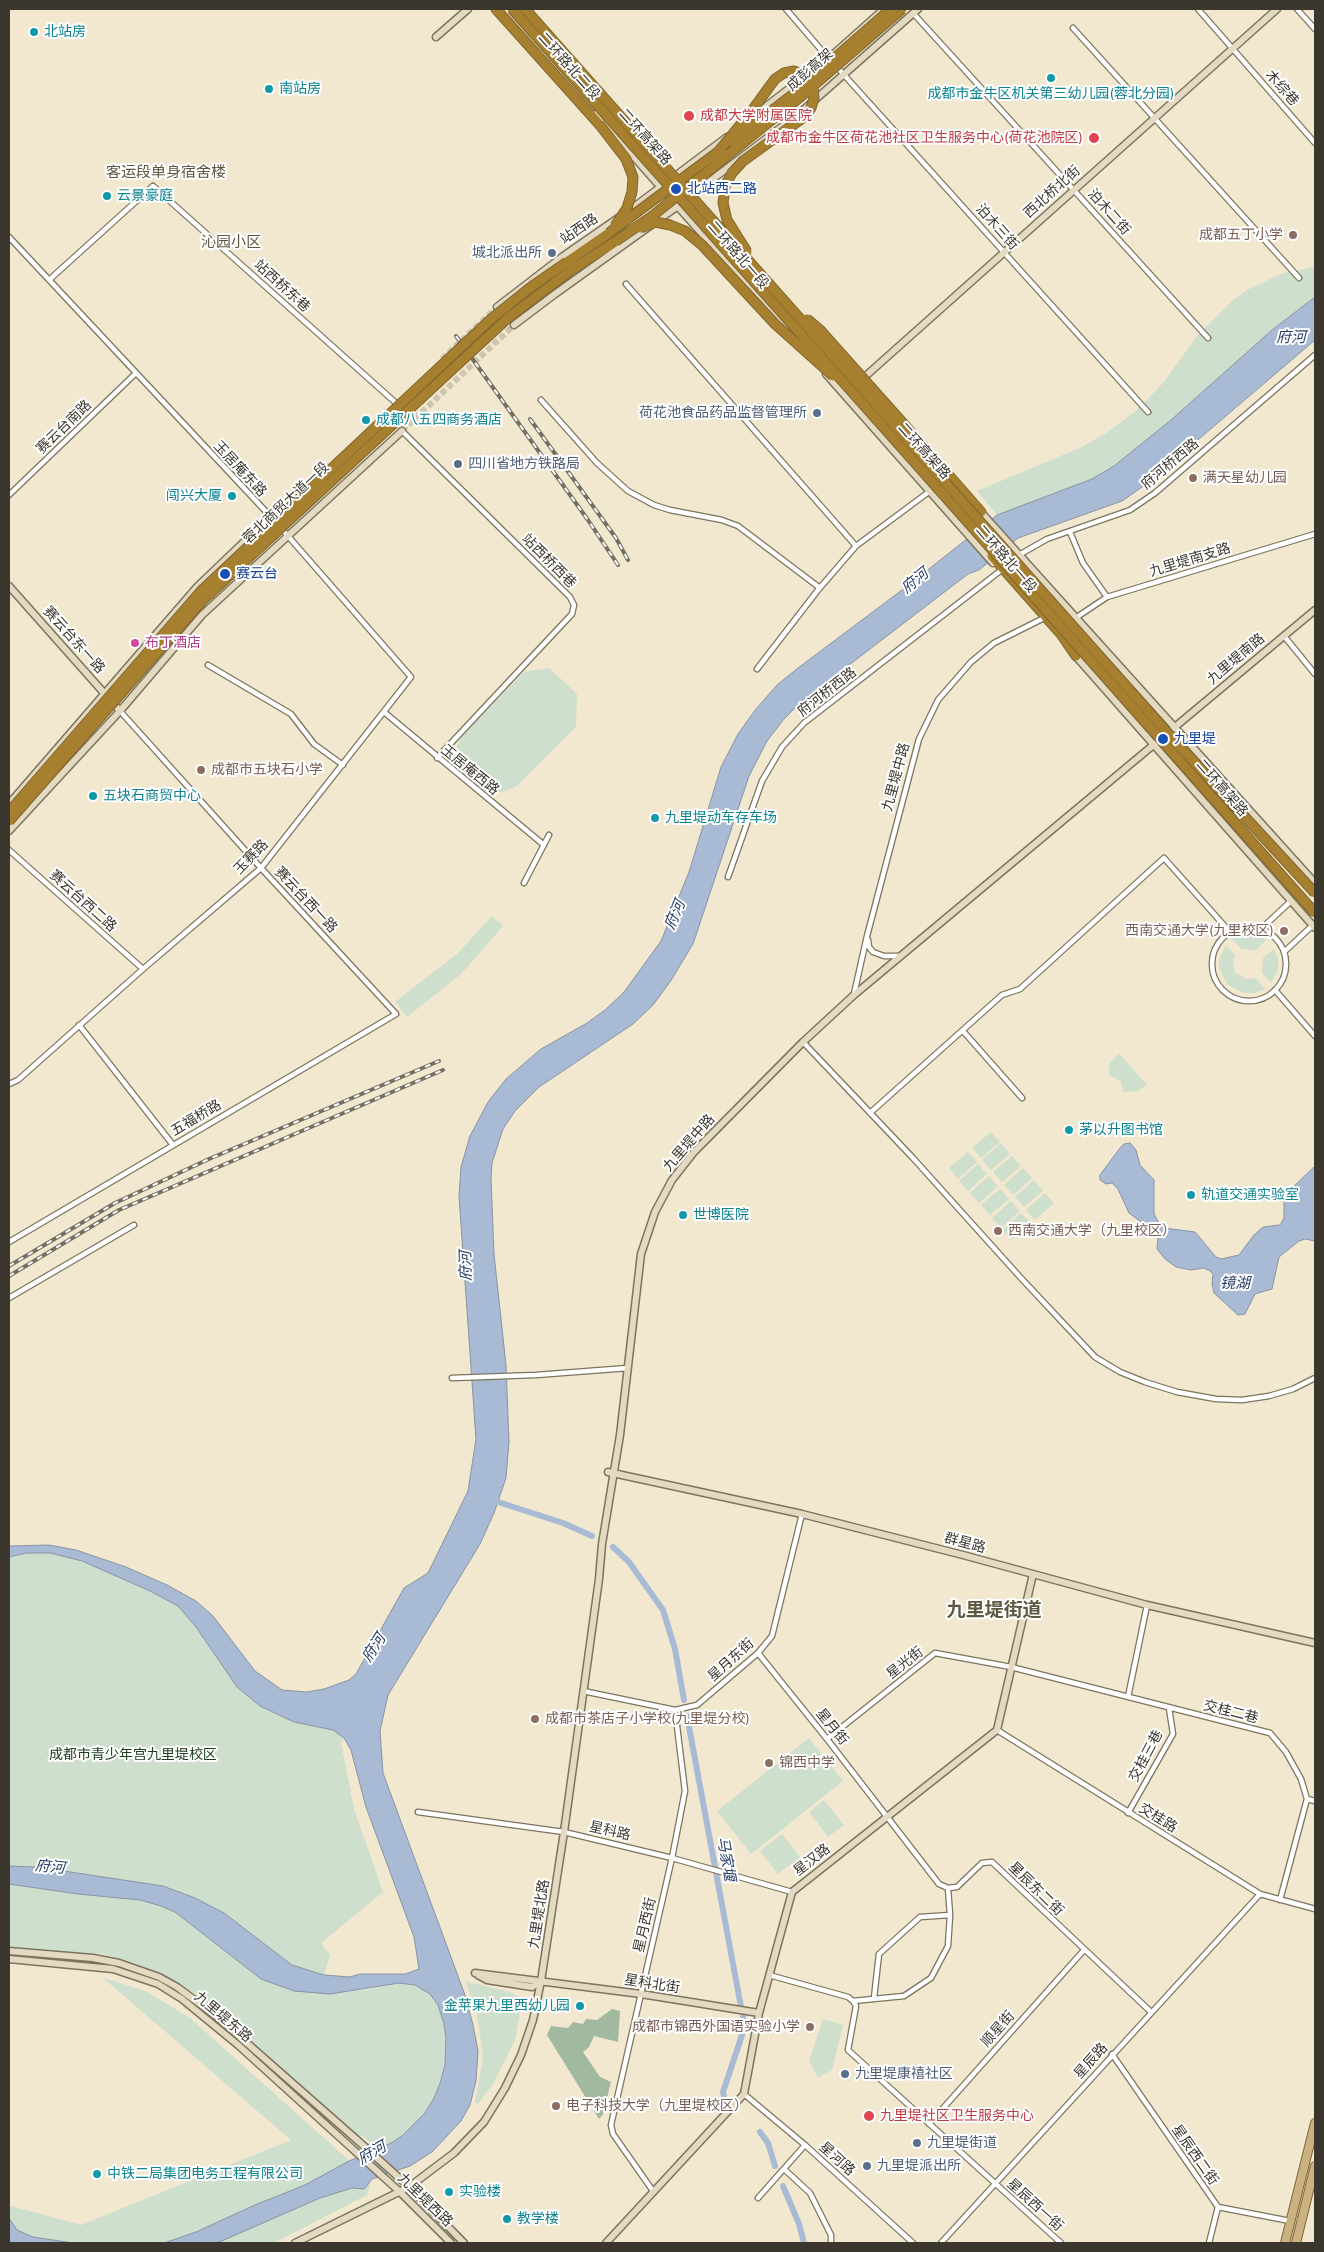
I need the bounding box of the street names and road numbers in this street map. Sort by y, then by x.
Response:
street label: 二环路北二段 [535,29,603,103]
street label: 成彭高架 [783,45,837,95]
street label: 木综巷 [1262,67,1302,109]
street label: 二环高架路 [615,105,675,169]
street label: 西北桥北街 [1020,162,1084,222]
street label: 泊木二街 [1084,186,1134,238]
street label: 泊木三街 [972,201,1022,253]
street label: 站西路 [557,210,601,248]
street label: 二环路北一段 [704,218,772,292]
street label: 站西桥东巷 [250,256,314,316]
street label: 赛云台南路 [33,397,95,457]
street label: 二环高架路 [894,419,954,483]
street label: 府河桥西路 [1138,435,1202,493]
street label: 玉居庵东路 [210,438,270,500]
street label: 蓉北商贸大道一段 [239,459,333,547]
street label: 二环路北一段 [972,522,1040,596]
street label: 站西桥西巷 [518,530,580,592]
street label: 九里堤南支路 [1147,540,1233,580]
street label: 赛云台东一路 [40,603,108,677]
street label: 九里堤南路 [1204,630,1268,688]
street label: 府河桥西路 [794,664,860,720]
street label: 玉居庵西路 [438,741,502,799]
street label: 九里堤中路 [879,741,913,813]
street label: 二环高架路 [1193,756,1251,820]
street label: 玉赛路 [230,836,272,878]
street label: 赛云台西一路 [271,864,341,936]
street label: 赛云台西二路 [46,867,120,935]
street label: 五福桥路 [168,1096,224,1140]
street label: 九里堤中路 [660,1111,718,1175]
street label: 群星路 [943,1529,987,1557]
street label: 星月东街 [705,1635,757,1685]
street label: 星光街 [883,1643,927,1683]
street label: 交桂二巷 [1202,1697,1260,1727]
street label: 星月街 [812,1705,852,1749]
street label: 交桂三巷 [1125,1727,1167,1785]
street label: 交桂路 [1136,1800,1180,1836]
street label: 星科路 [588,1818,632,1844]
street label: 星汉路 [790,1840,834,1880]
street label: 星辰东二街 [1005,1859,1067,1919]
street label: 九里堤北路 [525,1878,553,1950]
street label: 星月西街 [631,1896,659,1954]
street label: 星科北街 [623,1971,681,1997]
street label: 九里堤东路 [191,1988,255,2046]
street label: 顺星街 [978,2008,1018,2050]
street label: 星辰路 [1071,2040,1111,2082]
street label: 星辰西二街 [1168,2122,1222,2188]
street label: 星河路 [816,2139,858,2179]
street label: 九里堤西路 [394,2170,456,2230]
street label: 星辰西一街 [1003,2175,1067,2235]

